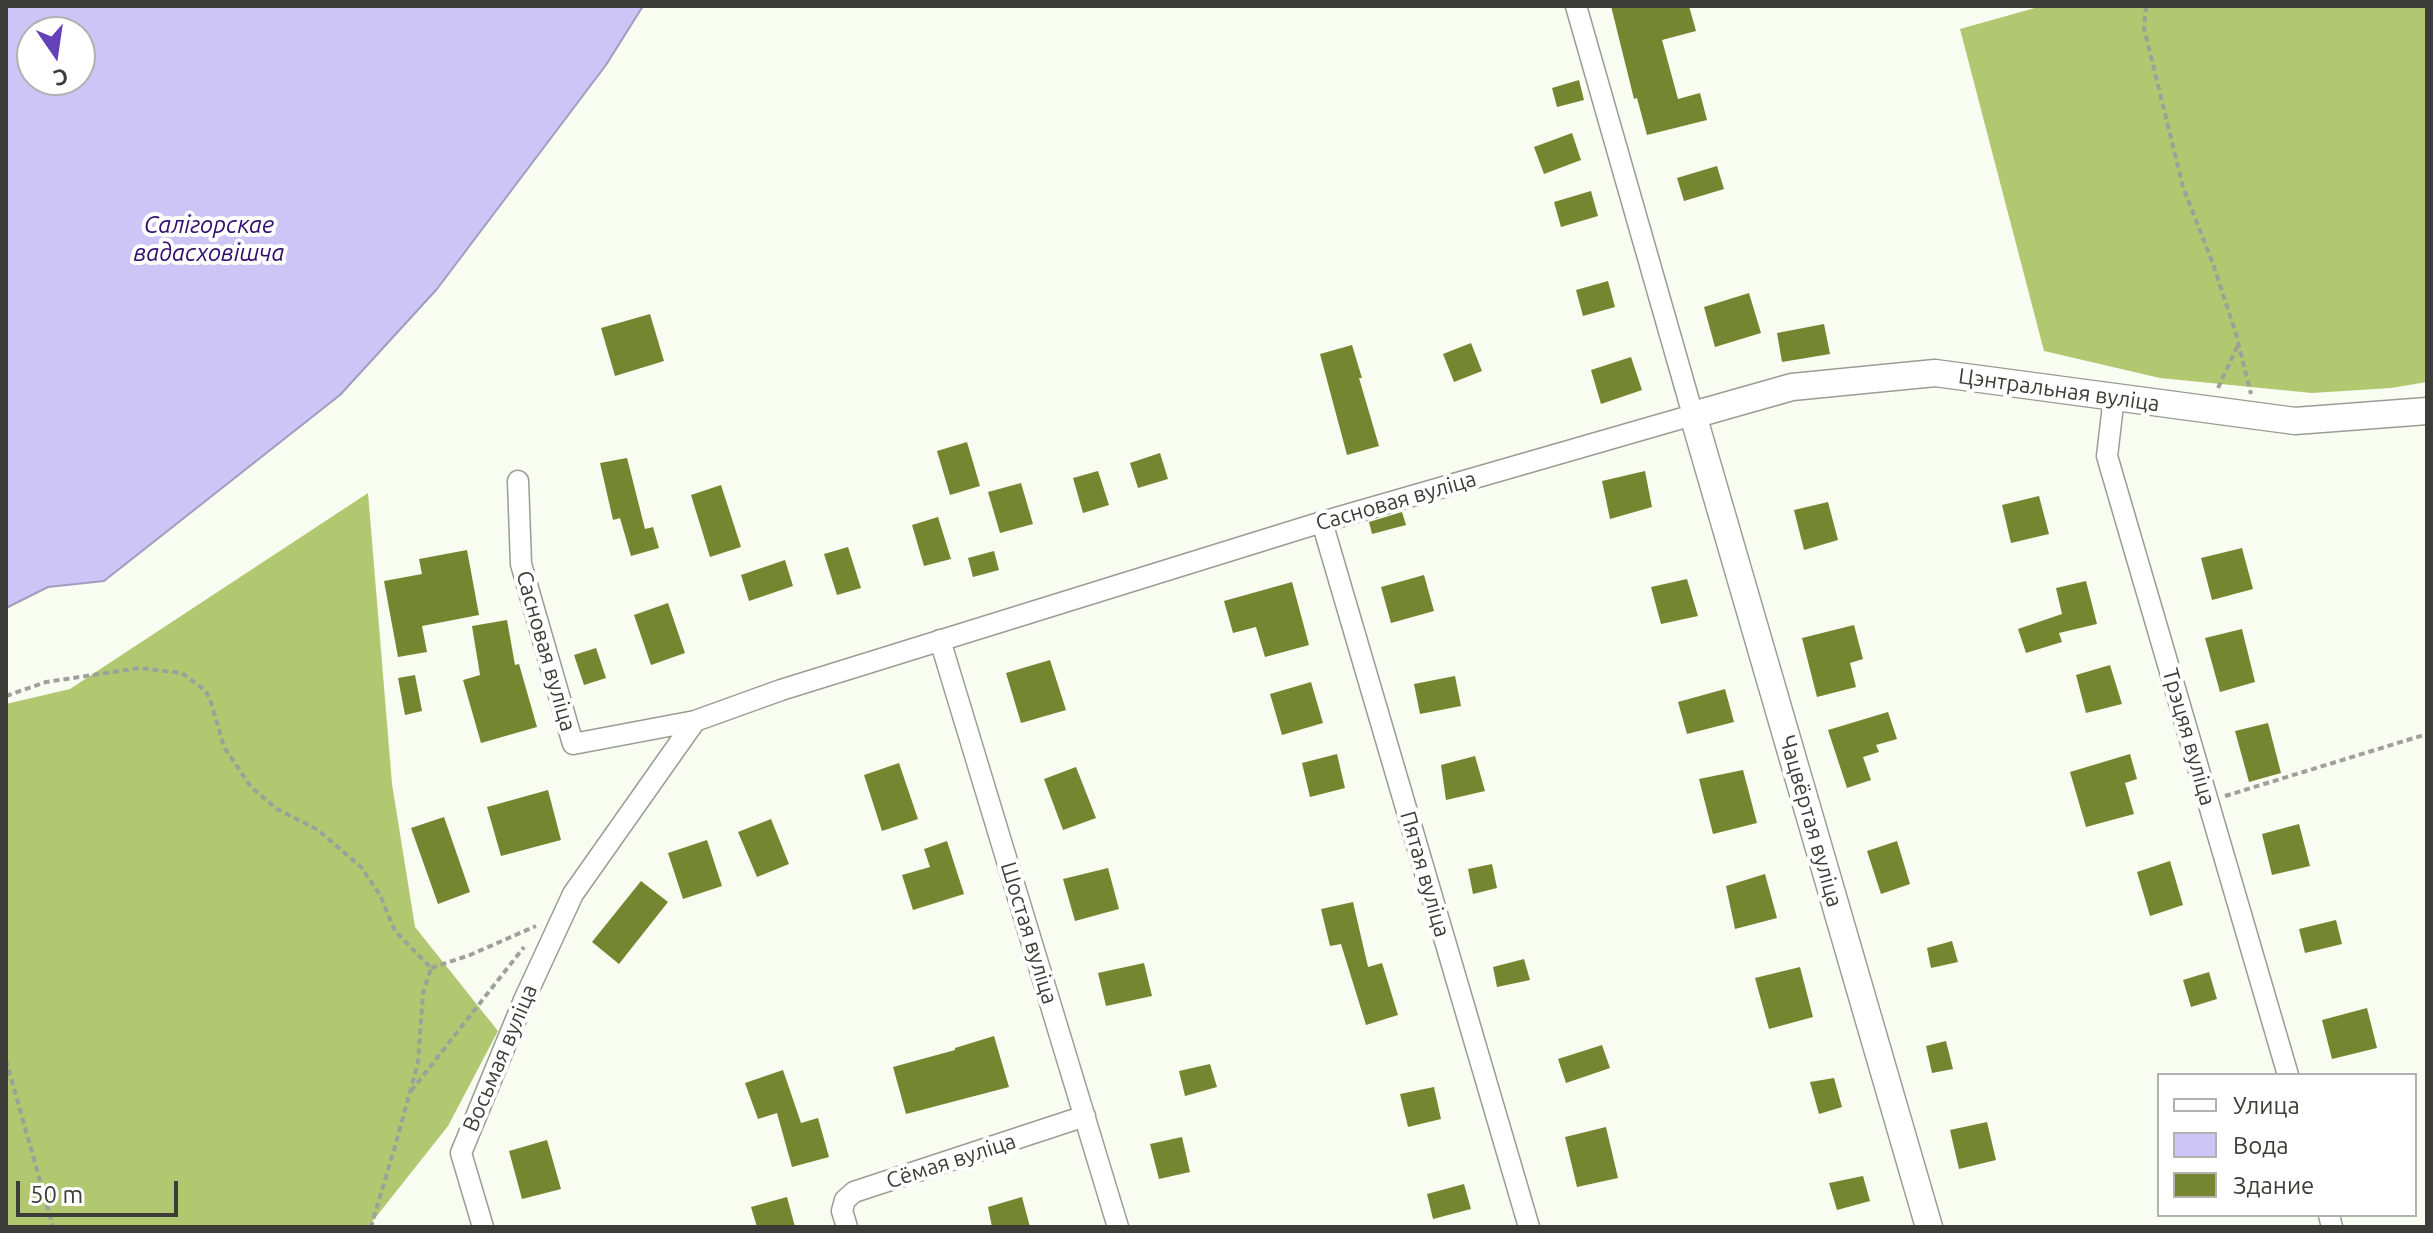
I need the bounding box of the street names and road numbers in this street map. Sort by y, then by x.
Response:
street label: Цэнтральная вуліца [1957,363,2161,417]
street label: Сасновая вуліца [1313,465,1479,537]
street label: Сасновая вуліца [510,568,582,734]
street label: Трэцяя вуліца [2157,665,2221,809]
street label: Чацвёртая вуліца [1774,732,1848,910]
street label: Пятая вуліца [1394,808,1456,940]
street label: Шостая вуліца [995,859,1063,1007]
street label: Восьмая вуліца [457,980,543,1136]
street label: Сёмая вуліца [883,1128,1019,1194]

